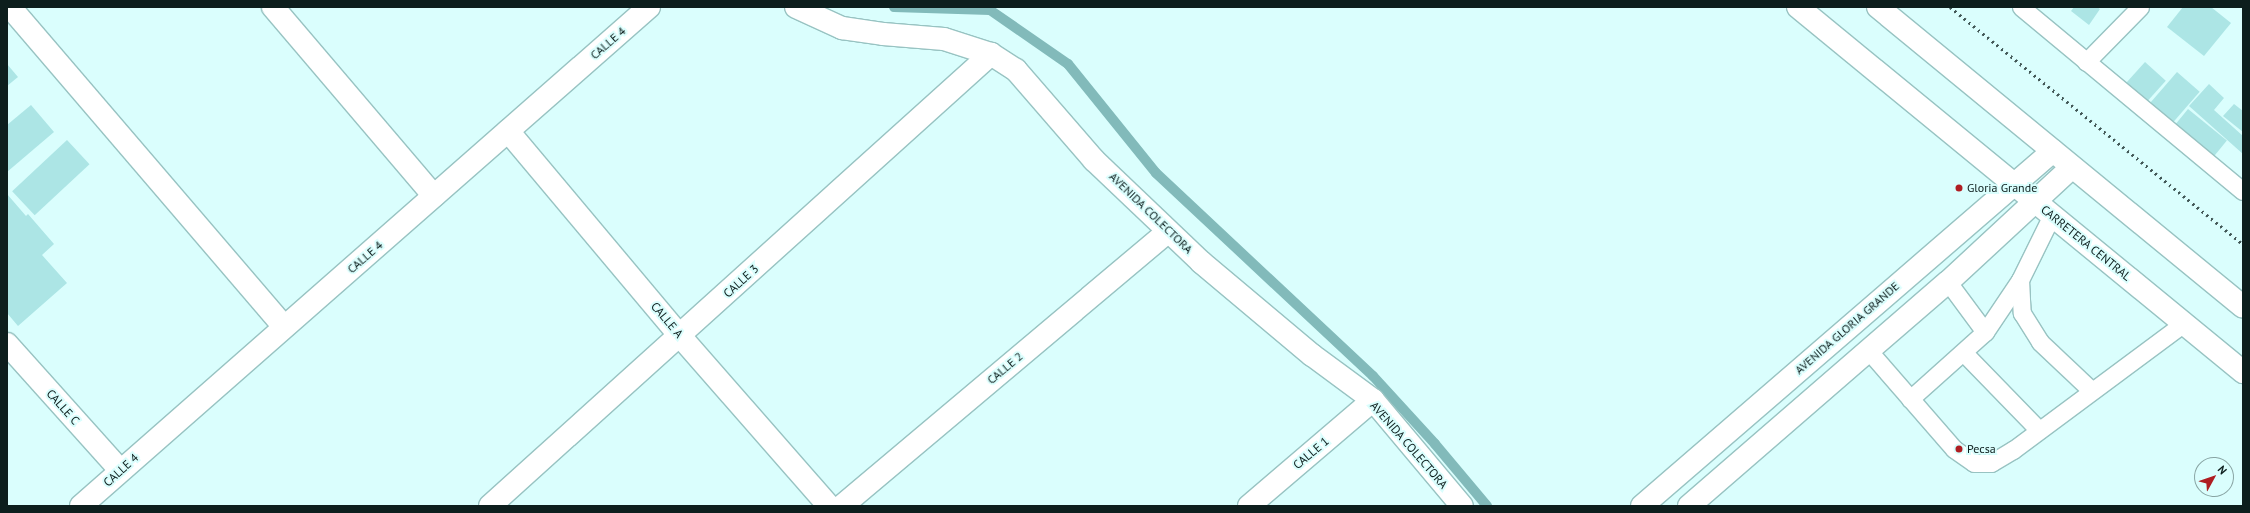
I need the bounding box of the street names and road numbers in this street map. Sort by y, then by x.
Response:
street label: CALLE 4 [587,24,629,62]
street label: AVENIDA COLECTORA [1106,169,1196,257]
street label: CARRETERA CENTRAL [2038,202,2134,284]
street label: CALLE 4 [344,238,386,276]
street label: CALLE 3 [721,262,761,300]
street label: AVENIDA GLORIA GRANDE [1792,278,1902,378]
street label: CALLE A [648,299,686,341]
street label: CALLE 2 [984,349,1026,387]
street label: CALLE C [43,386,83,428]
street label: AVENIDA COLECTORA [1367,398,1451,492]
street label: CALLE 1 [1290,434,1332,472]
street label: CALLE 4 [101,451,141,489]

